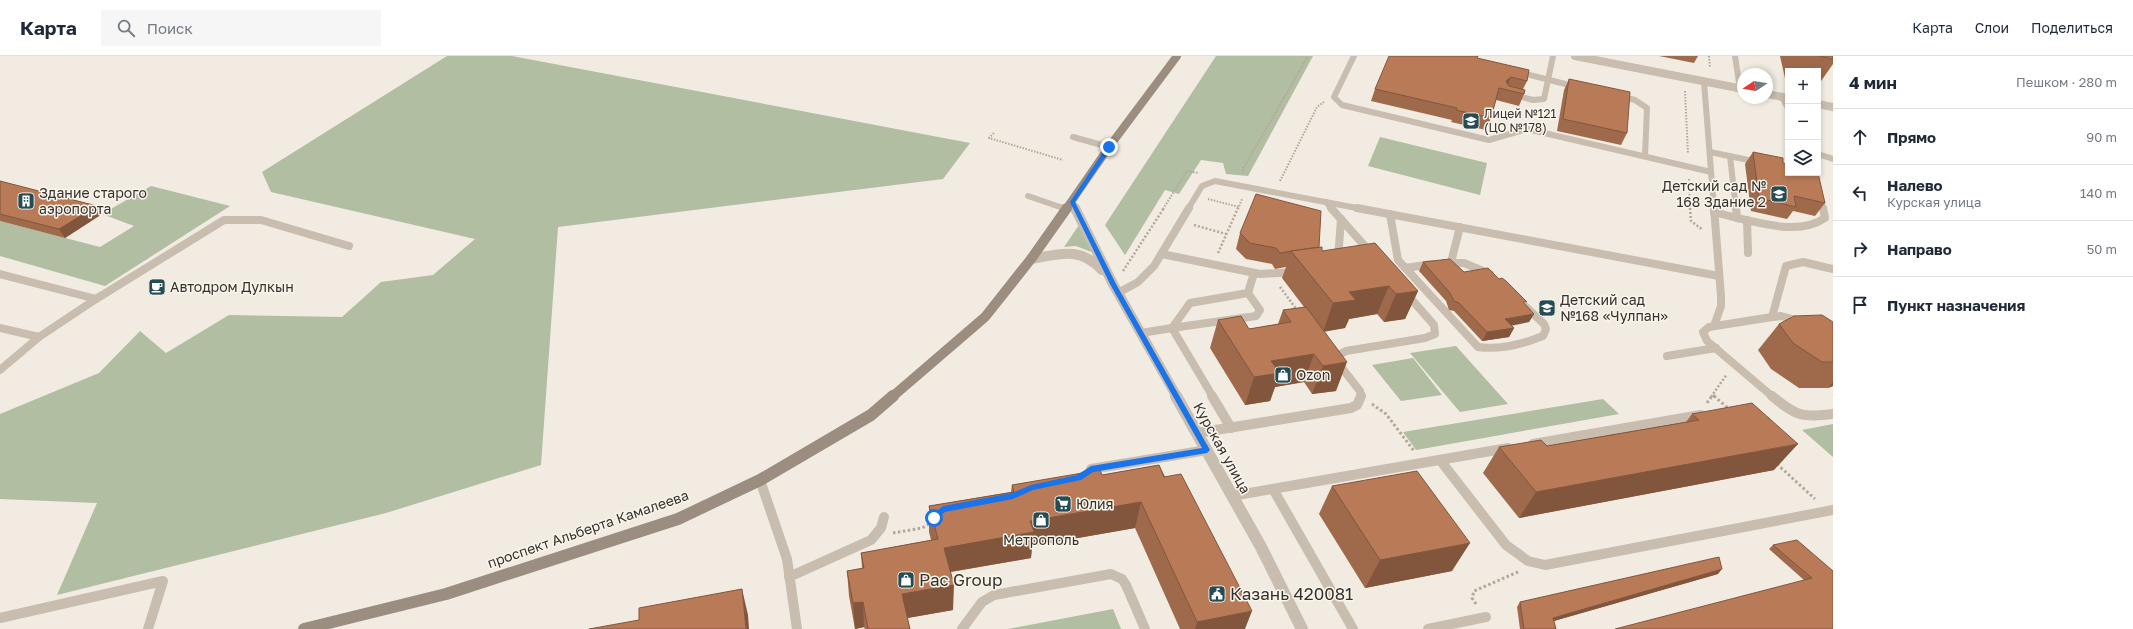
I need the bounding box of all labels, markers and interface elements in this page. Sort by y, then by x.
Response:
search box [101,10,381,46]
text: Карта [20,16,77,39]
icon: search [115,17,137,39]
text: Поиск [147,19,193,37]
text: Карта [1912,19,1953,36]
text: Слои [1975,19,2009,36]
text: Поделиться [2031,19,2113,36]
north arrow [1737,68,1773,104]
map controls [1785,68,1821,176]
button: + [1785,68,1821,104]
text: 4 мин [1849,72,1897,93]
text: Пешком · 280 m [2016,74,2117,90]
button: − [1785,104,1821,140]
place label: Лицей №121 (ЦО №178) [1484,106,1557,135]
school or university icon: Лицей №121 (ЦО №178) [1461,111,1481,131]
icon: ahead [1849,126,1871,148]
text: Прямо [1887,128,1936,146]
text: 90 m [2086,129,2117,145]
route end [1100,138,1118,156]
button: layers [1785,140,1821,176]
text: Налево [1887,176,1943,194]
place label: Детский сад № 168 Здание 2 [1662,177,1767,210]
icon: left [1849,182,1871,204]
place label: Здание старого аэропорта [39,184,147,217]
school or university icon: Детский сад № 168 Здание 2 [1769,184,1789,204]
text: 140 m [2080,185,2117,201]
building icon: Здание старого аэропорта [16,191,36,211]
text: Курская улица [1887,194,1981,210]
icon: right [1849,238,1871,260]
text: Направо [1887,240,1952,258]
text: 50 m [2087,241,2117,257]
cafe icon: Автодром Дулкын [147,277,167,297]
place label: Автодром Дулкын [170,278,294,295]
place label: Детский сад №168 «Чулпан» [1560,291,1668,324]
icon: arrive [1849,294,1871,316]
text: Пункт назначения [1887,296,2025,314]
school or university icon: Детский сад №168 «Чулпан» [1537,298,1557,318]
shop icon: Ozon [1273,365,1293,385]
place label: Ozon [1296,366,1330,383]
street label: Курская улица [1190,399,1255,496]
street label: проспект Альберта Камалеева [485,486,691,571]
supermarket icon: Юлия [1053,494,1073,514]
place label: Юлия [1076,495,1114,512]
route start [925,509,943,527]
shop icon: Метрополь [1031,510,1051,530]
place label: Метрополь [1003,531,1079,548]
place label: Pac Group [919,569,1002,590]
shop icon: Pac Group [896,570,916,590]
place label: Казань 420081 [1230,583,1353,604]
public building icon: Казань 420081 [1207,584,1227,604]

